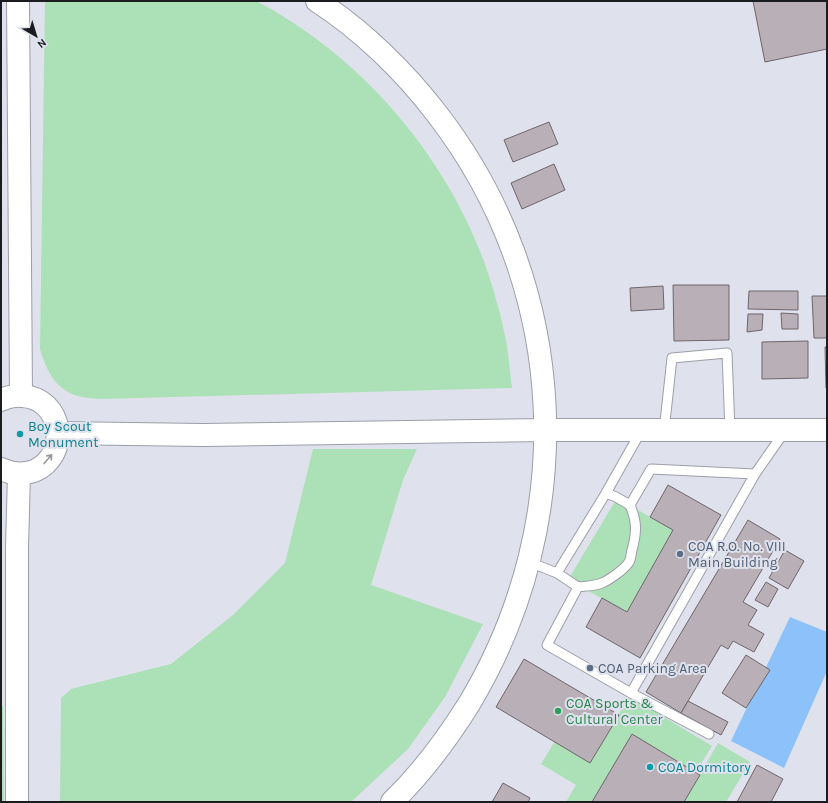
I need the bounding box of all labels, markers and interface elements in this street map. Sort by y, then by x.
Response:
north arrow [16,16,56,56]
text: N [35,36,49,51]
place label: Boy Scout Monument [28,418,98,451]
marker: Boy Scout Monument [15,429,25,439]
one-way arrow [44,454,53,464]
place label: COA R.O. No. VIII Main Building [688,538,786,571]
marker: COA R.O. No. VIII Main Building [675,549,685,559]
place label: COA Parking Area [598,660,707,677]
marker: COA Parking Area [585,663,595,673]
place label: COA Sports & Cultural Center [566,695,663,728]
marker: COA Sports & Cultural Center [553,706,563,716]
place label: COA Dormitory [658,759,751,776]
marker: COA Dormitory [645,762,655,772]

